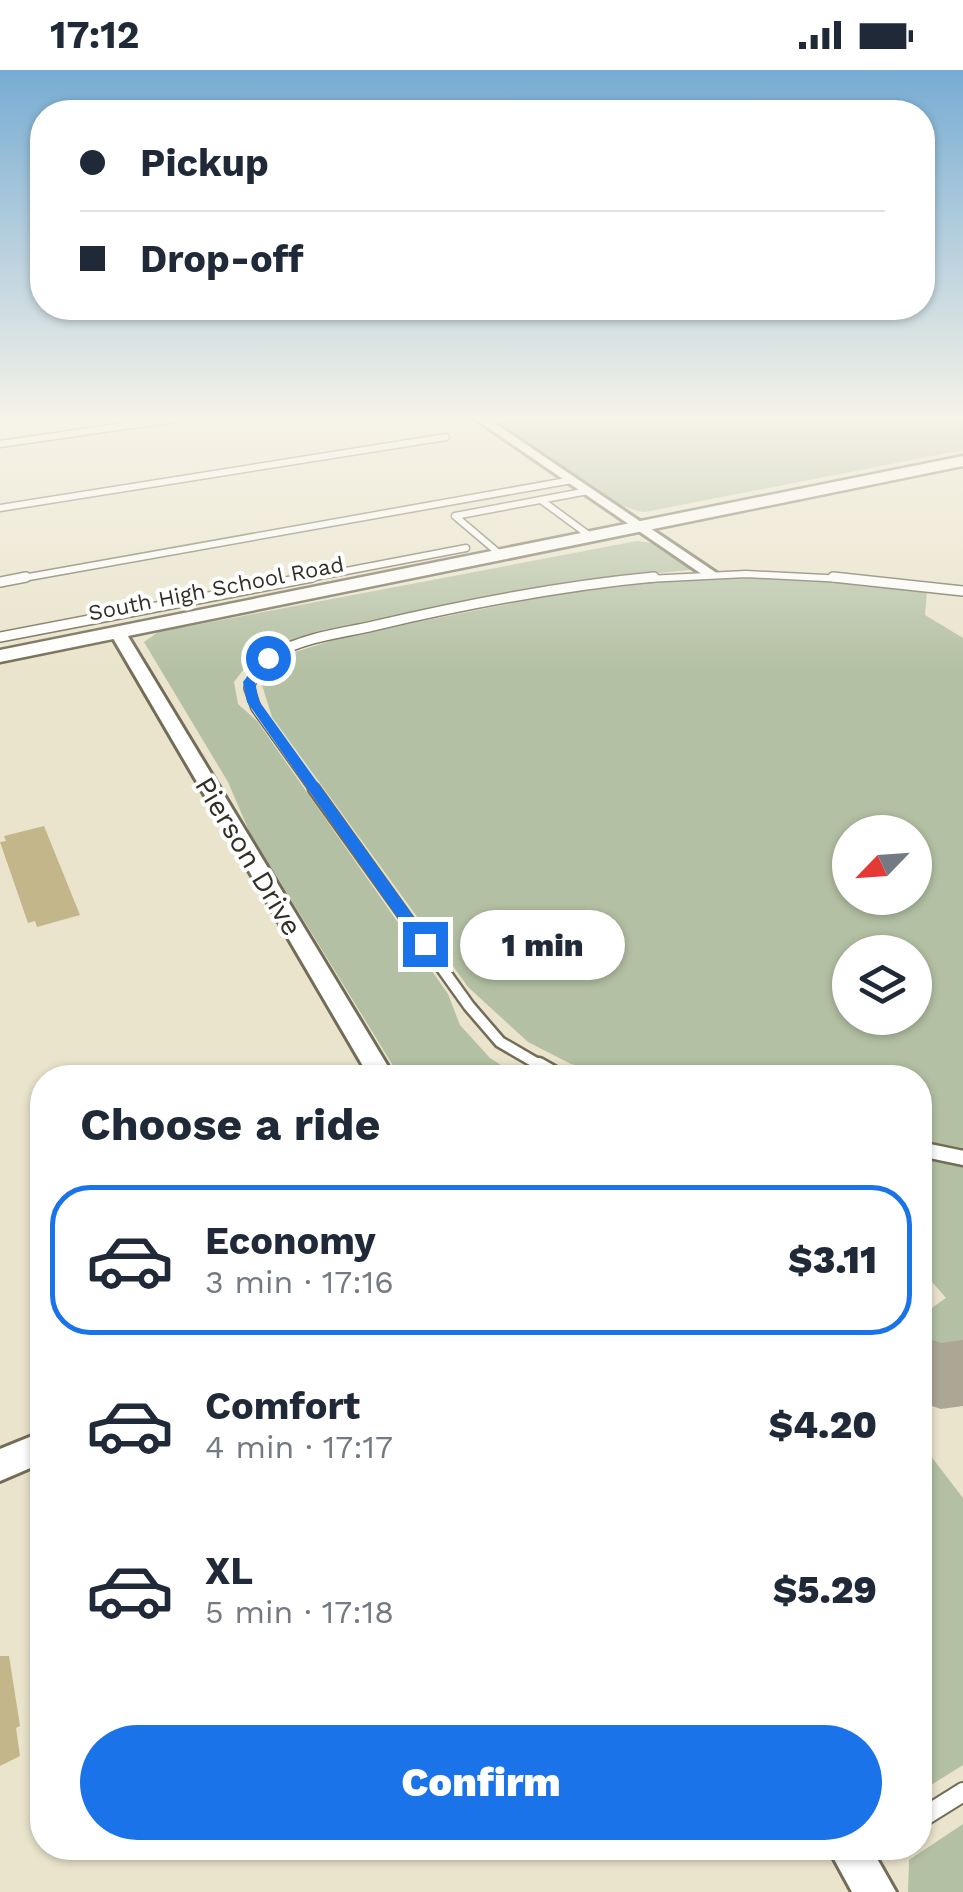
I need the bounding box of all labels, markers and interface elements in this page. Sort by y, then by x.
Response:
text: 17:12 [50,13,139,57]
text: Pickup [140,141,269,185]
text: Drop-off [140,237,304,281]
street label: South High School Road [86,551,346,626]
route start [246,636,291,681]
street label: Pierson Drive [188,771,309,942]
north arrow [832,815,932,915]
map controls [832,815,932,1035]
callout: 1 min [460,909,625,979]
route end [403,922,448,967]
text: 1 min [501,926,584,964]
button: layers [832,935,932,1035]
text: Choose a ride [80,1098,380,1151]
icon: car [85,1215,175,1305]
text: Economy [205,1219,376,1263]
text: $3.11 [788,1238,877,1282]
text: 3 min · 17:16 [205,1263,394,1301]
icon: car [85,1380,175,1470]
text: Comfort [205,1384,360,1428]
text: $4.20 [769,1403,877,1447]
text: 4 min · 17:17 [205,1428,393,1466]
icon: car [85,1545,175,1635]
text: XL [205,1549,253,1593]
text: $5.29 [773,1568,877,1612]
text: 5 min · 17:18 [205,1593,394,1631]
button: Confirm [80,1725,882,1840]

